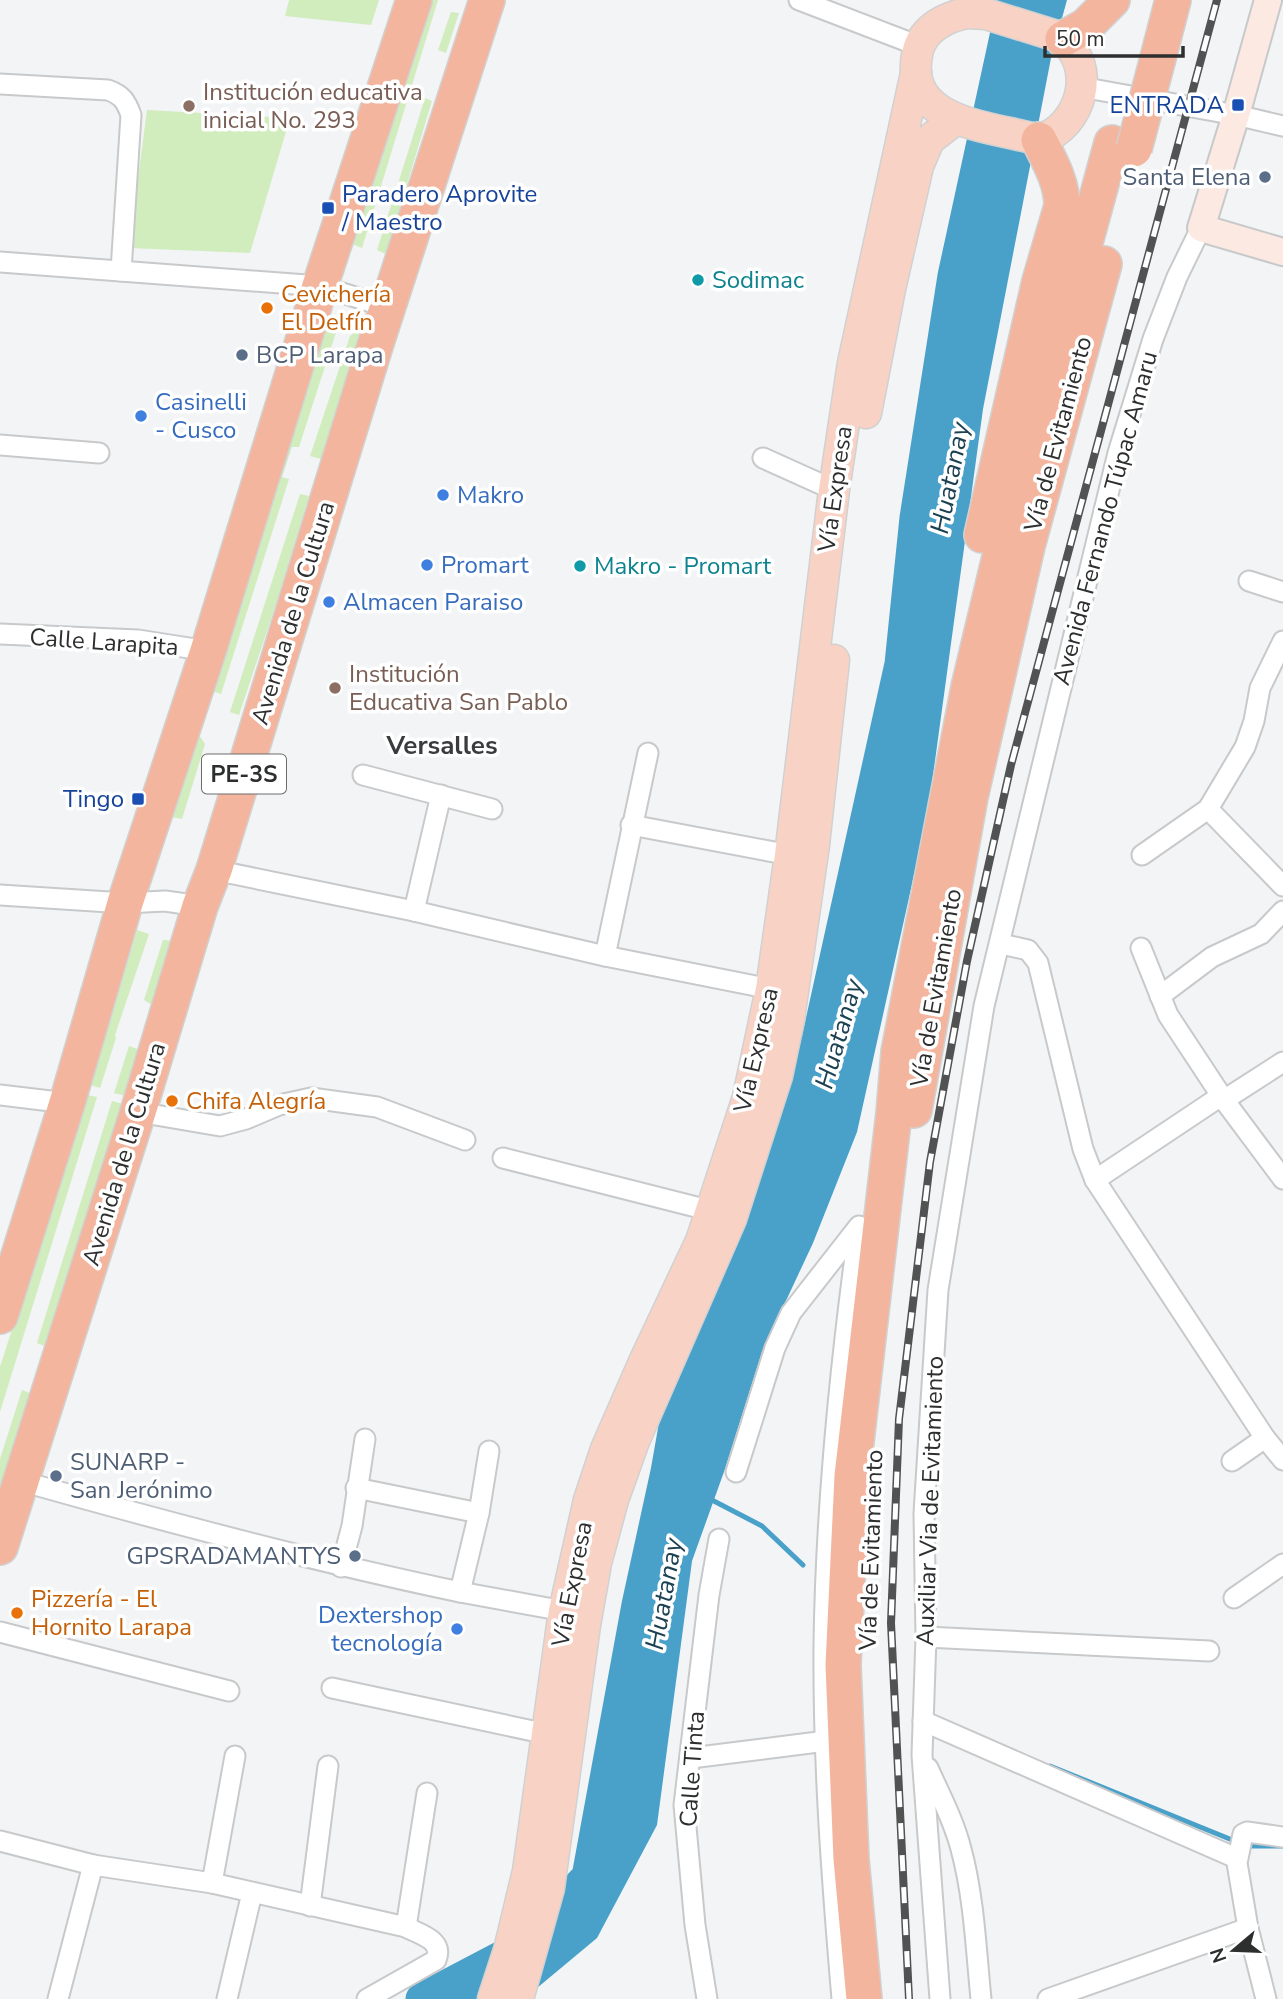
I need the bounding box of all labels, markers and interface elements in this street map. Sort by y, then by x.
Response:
scale bar [1045,14,1183,58]
text: 50 m [1056,25,1105,53]
place label: Institución educativa inicial No. 293 [203,76,423,136]
place label: ENTRADA [1110,89,1224,121]
marker: ENTRADA [1230,97,1246,113]
marker: Institución educativa inicial No. 293 [181,98,197,114]
place label: Santa Elena [1123,161,1251,193]
marker: Santa Elena [1257,169,1273,185]
place label: Paradero Aprovite / Maestro [341,178,537,238]
marker: Paradero Aprovite / Maestro [320,200,336,216]
place label: Sodimac [712,264,804,296]
marker: Sodimac [690,272,706,288]
place label: Cevichería El Delfín [281,278,391,338]
marker: Cevichería El Delfín [259,300,275,316]
street label: Vía de Evitamiento [1016,333,1099,536]
place label: BCP Larapa [256,339,383,371]
marker: BCP Larapa [234,347,250,363]
street label: Avenida Fernando Túpac Amaru [1045,348,1165,688]
place label: Casinelli - Cusco [155,386,247,446]
marker: Casinelli - Cusco [133,408,149,424]
water label: Huatanay [922,418,978,537]
street label: Vía Expresa [810,424,860,555]
place label: Makro [457,479,524,511]
marker: Makro [435,487,451,503]
street label: Avenida de la Cultura [244,497,342,729]
place label: Promart [441,549,529,581]
place label: Makro - Promart [594,550,772,582]
marker: Promart [419,557,435,573]
marker: Makro - Promart [572,558,588,574]
place label: Almacen Paraiso [343,586,523,618]
marker: Almacen Paraiso [321,594,337,610]
street label: Calle Larapita [28,621,180,663]
place label: Institución Educativa San Pablo [349,658,568,718]
marker: Institución Educativa San Pablo [327,680,343,696]
district label: Versalles [385,728,498,763]
road number: PE-3S [202,754,286,794]
place label: Tingo [63,783,124,815]
marker: Tingo [130,791,146,807]
street label: Vía de Evitamiento [903,886,969,1091]
water label: Huatanay [807,973,872,1093]
street label: Vía Expresa [726,985,786,1116]
street label: Avenida de la Cultura [75,1038,173,1270]
place label: Chifa Alegría [186,1085,326,1117]
marker: Chifa Alegría [164,1093,180,1109]
street label: Auxiliar Via de Evitamiento [909,1355,951,1647]
place label: SUNARP - San Jerónimo [70,1446,213,1506]
street label: Vía de Evitamiento [851,1449,890,1652]
marker: SUNARP - San Jerónimo [48,1468,64,1484]
street label: Vía Expresa [544,1519,600,1650]
water label: Huatanay [637,1534,691,1653]
place label: GPSRADAMANTYS [126,1540,341,1572]
marker: GPSRADAMANTYS [347,1548,363,1564]
place label: Pizzería - El Hornito Larapa [31,1583,192,1643]
place label: Dextershop tecnología [318,1599,443,1659]
marker: Pizzería - El Hornito Larapa [9,1605,25,1621]
marker: Dextershop tecnología [449,1621,465,1637]
street label: Calle Tinta [672,1710,712,1828]
north arrow [1199,1915,1269,1985]
text: N [1204,1944,1233,1966]

